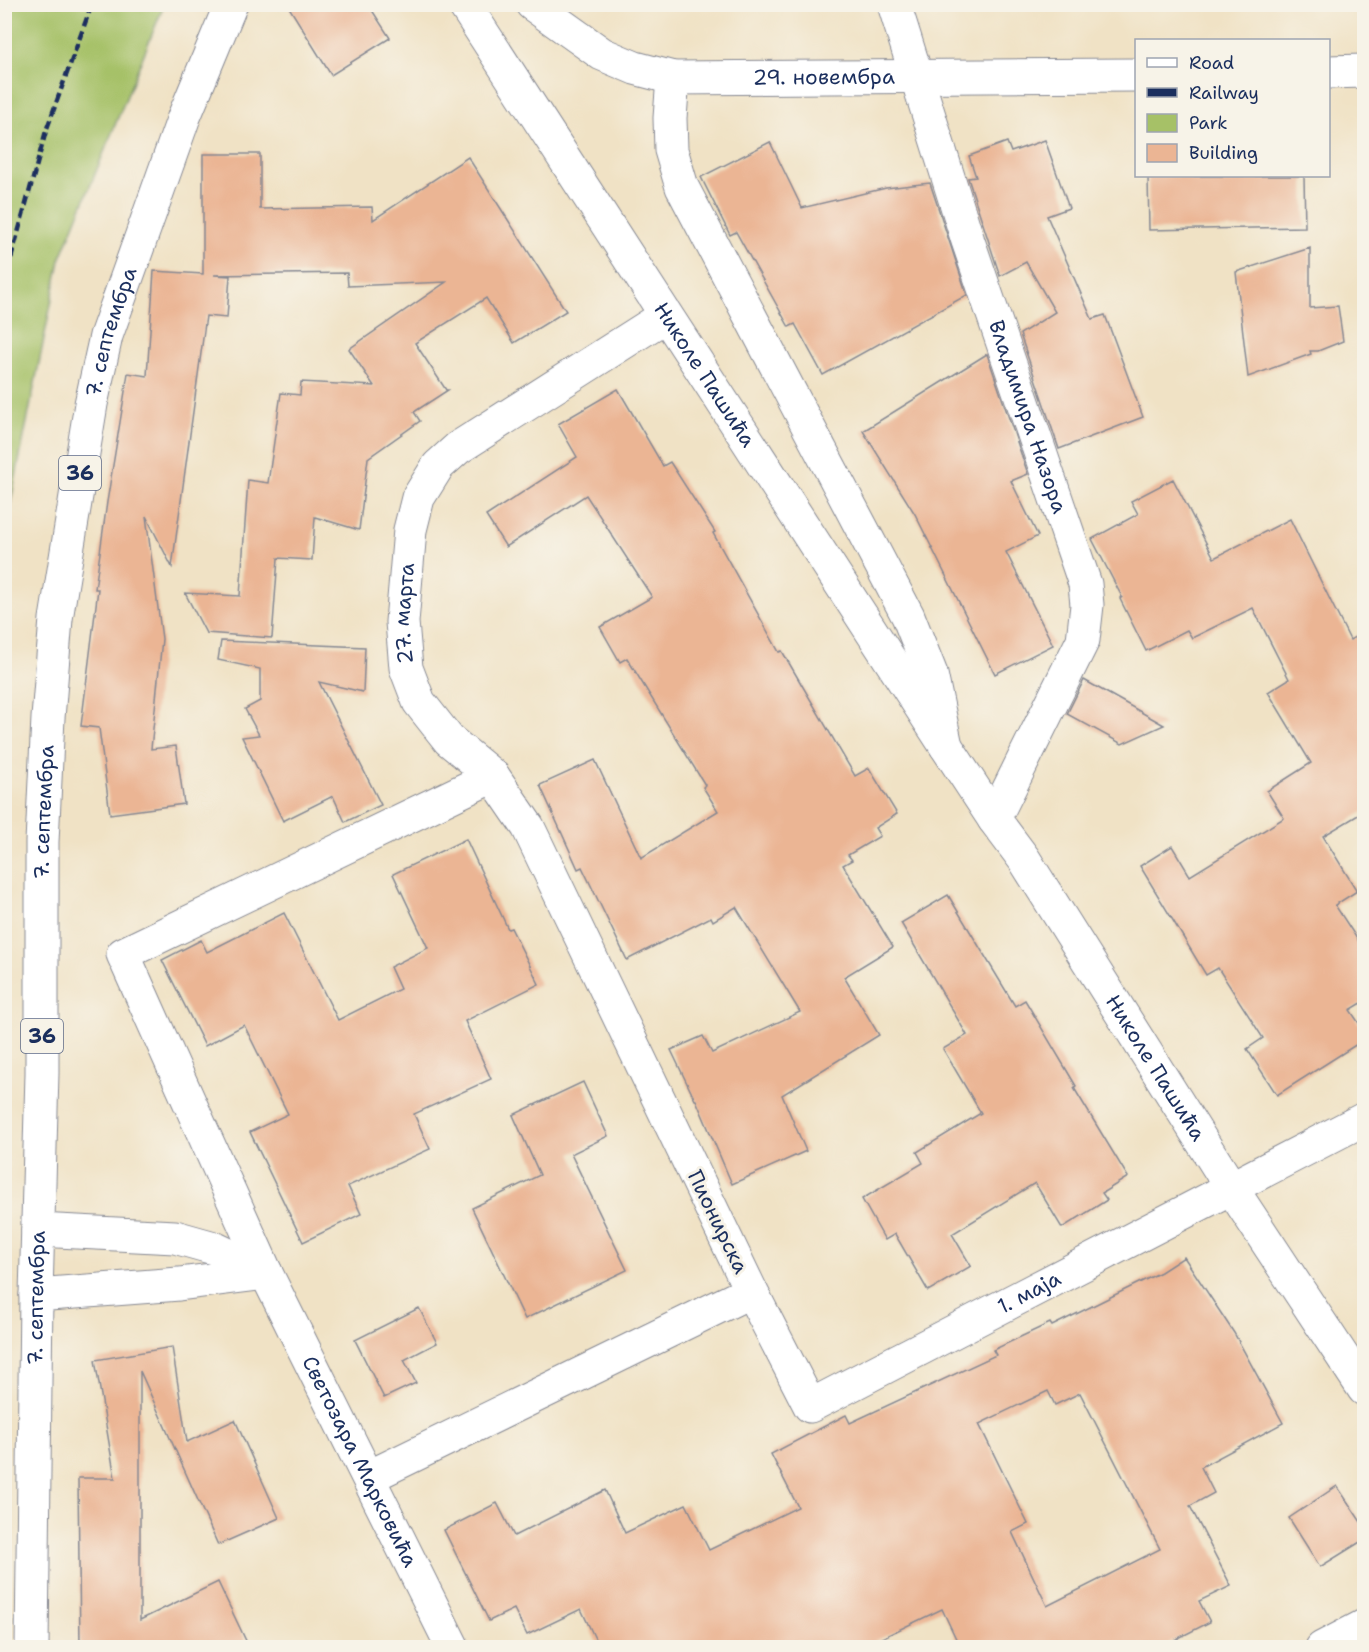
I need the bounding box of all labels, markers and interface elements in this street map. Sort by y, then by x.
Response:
legend [1135,39,1330,177]
text: Road [1189,51,1234,75]
street label: 29. новембра [753,63,895,91]
text: Railway [1189,81,1259,105]
text: Park [1189,111,1228,135]
text: Building [1189,141,1258,165]
street label: 7. септембра [79,263,143,400]
street label: Николе Пашића [647,297,762,453]
street label: Владимира Назора [982,316,1074,517]
road number: 36 [59,456,101,490]
street label: 27. марта [388,562,421,665]
street label: 7. септембра [28,744,61,879]
street label: Николе Пашића [1099,989,1212,1146]
road number: 36 [21,1019,63,1053]
street label: Пионирска [681,1166,755,1278]
street label: 7. септембра [21,1230,52,1365]
street label: 1. маја [993,1264,1066,1321]
street label: Светозара Марковића [296,1351,424,1572]

